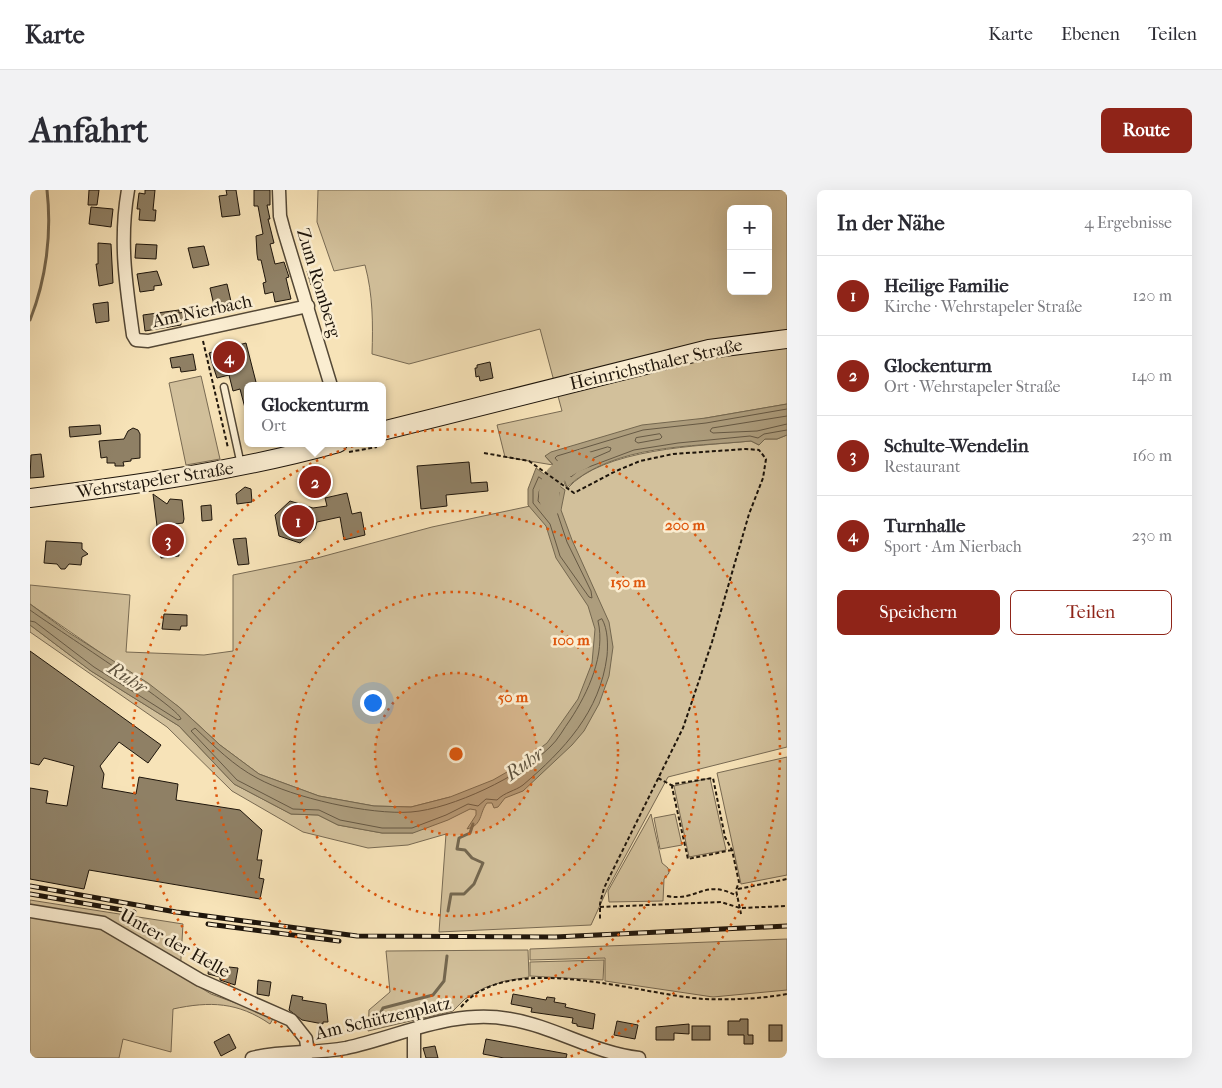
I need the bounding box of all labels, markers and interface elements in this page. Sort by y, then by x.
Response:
text: Karte [25,21,85,49]
text: Karte [988,24,1033,45]
text: Ebenen [1061,24,1120,45]
text: Teilen [1148,24,1197,45]
button: Route [1101,108,1192,153]
text: Anfahrt [30,110,148,151]
map controls [727,205,772,295]
button: + [727,205,772,250]
text: In der Nähe [837,211,945,235]
text: 4 Ergebnisse [1084,213,1172,232]
street label: Zum Romberg [292,226,345,341]
button: − [727,250,772,295]
text: Heilige Familie [884,275,1009,297]
text: 1 [850,286,856,305]
text: 120 m [1133,286,1172,305]
street label: Am Nierbach [149,291,254,333]
text: Kirche · Wehrstapeler Straße [884,297,1082,316]
street label: Heinrichsthaler Straße [568,334,745,395]
pin: 4 [213,338,245,376]
text: Glockenturm [884,355,992,377]
text: 2 [849,366,857,385]
text: 140 m [1131,366,1172,385]
text: Ort · Wehrstapeler Straße [884,377,1061,396]
popup [244,382,386,447]
text: Glockenturm [261,394,369,416]
text: Ort [261,416,286,435]
text: Schulte-Wendelin [884,435,1029,457]
text: 3 [850,446,856,465]
text: 160 m [1132,446,1172,465]
text: Restaurant [884,457,960,476]
street label: Wehrstapeler Straße [74,458,235,503]
pin: 2 [299,463,331,501]
pin: 1 [282,502,314,540]
text: Turnhalle [884,515,965,537]
text: 200 m [665,516,705,534]
pin: 3 [152,521,184,559]
text: 4 [848,526,858,545]
text: 230 m [1132,526,1172,545]
text: Sport · Am Nierbach [884,537,1022,556]
text: 150 m [610,573,646,591]
button: Speichern [837,590,1000,635]
button: Teilen [1010,590,1172,635]
text: 100 m [552,631,590,649]
water label: Ruhr [102,656,152,699]
text: 50 m [498,688,529,706]
your location [360,690,386,716]
water label: Ruhr [499,742,549,786]
centre of rings [447,745,465,763]
street label: Unter der Helle [116,904,234,982]
street label: Am Schützenplatz [312,993,453,1045]

